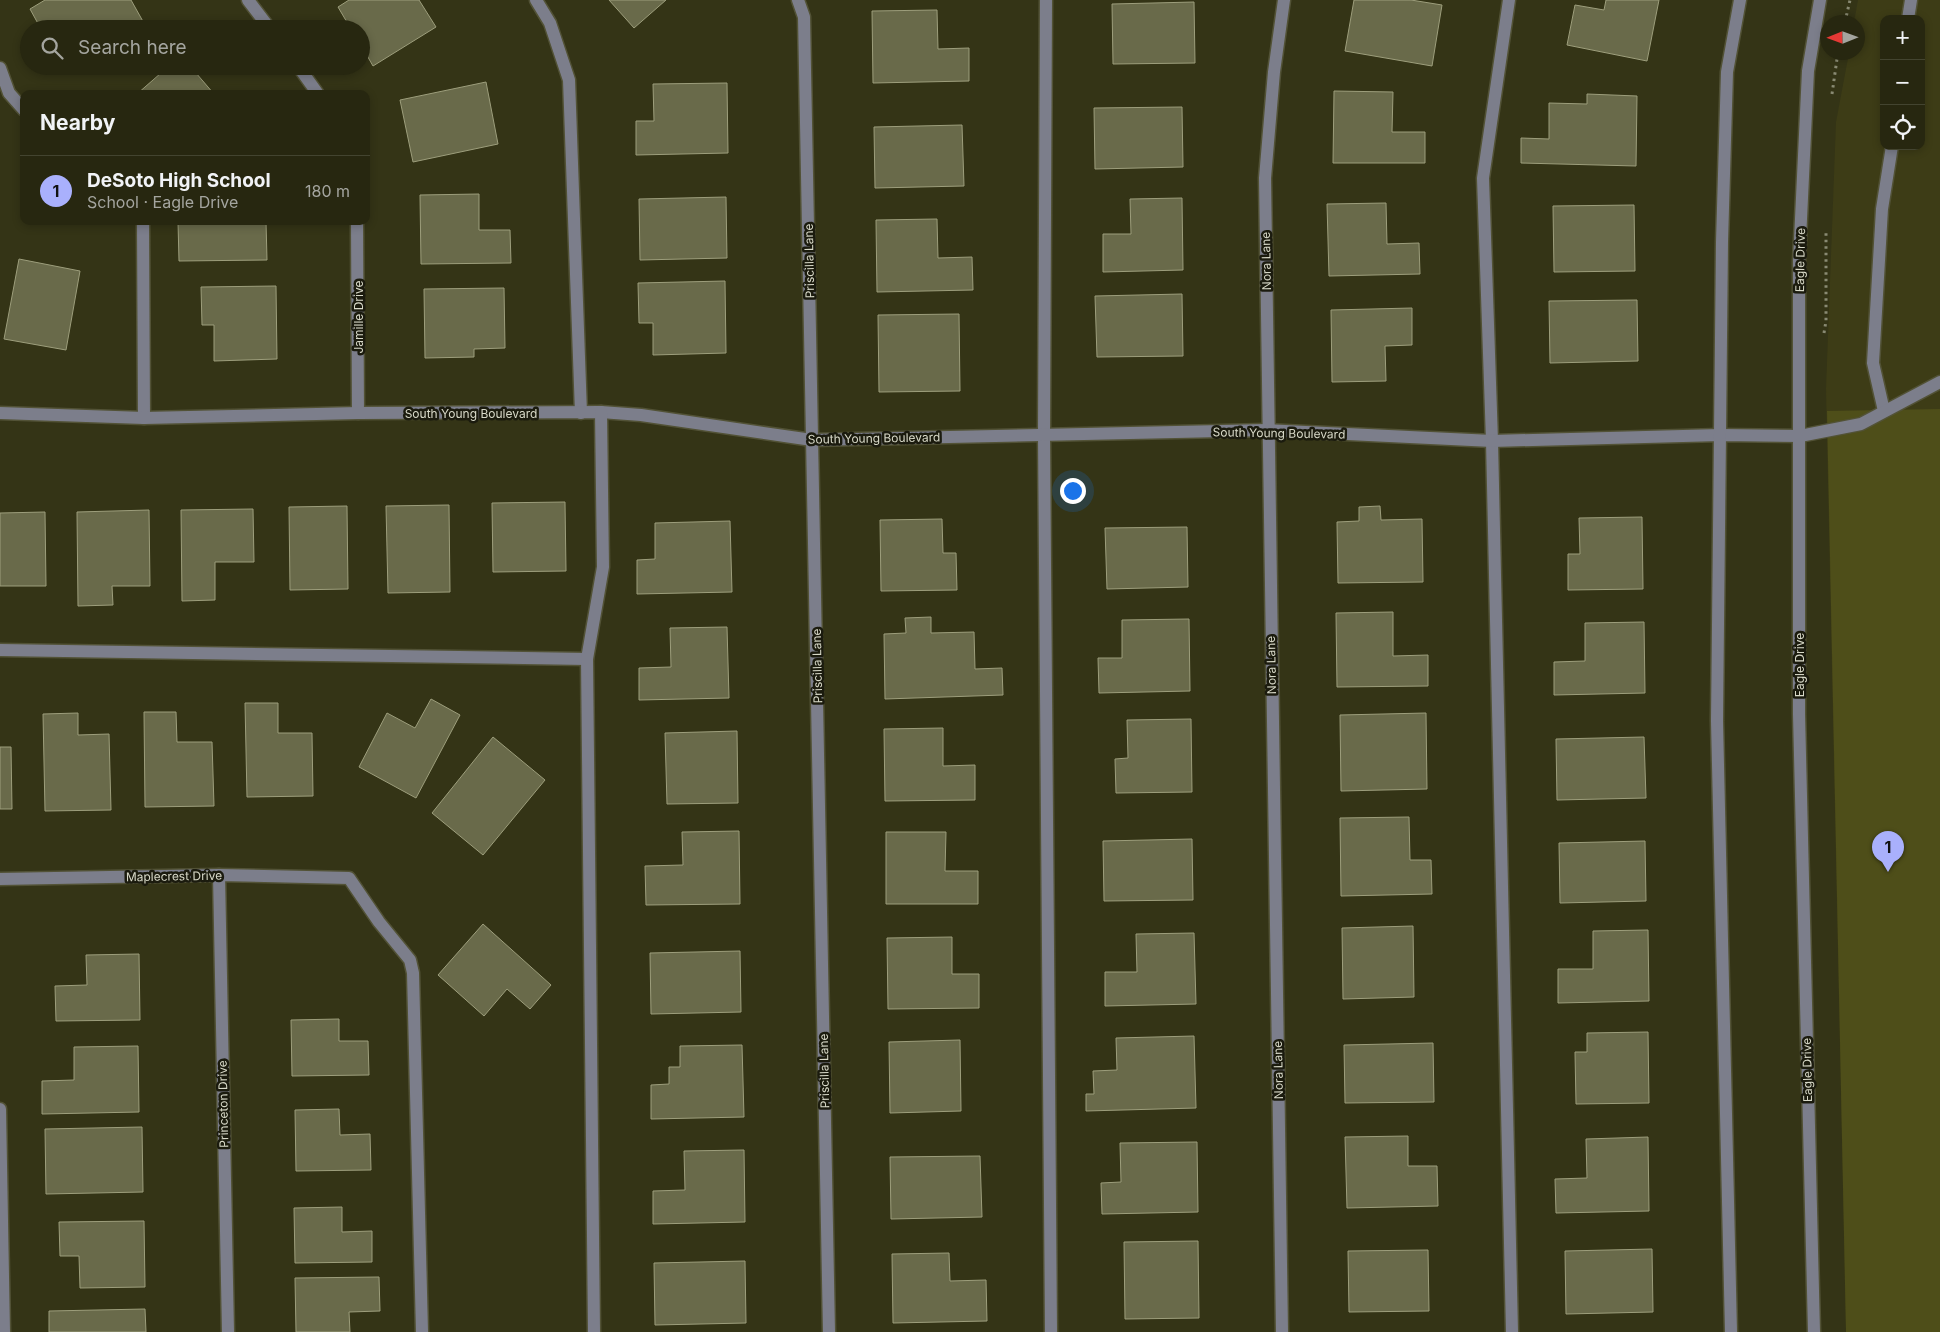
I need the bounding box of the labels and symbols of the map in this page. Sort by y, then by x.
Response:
north arrow [1820,15,1865,60]
street label: Priscilla Lane [801,223,817,299]
street label: Eagle Drive [1792,228,1808,292]
street label: Nora Lane [1258,232,1274,290]
street label: Jamille Drive [351,281,366,353]
street label: South Young Boulevard [405,406,537,421]
street label: South Young Boulevard [1213,424,1345,442]
street label: South Young Boulevard [808,429,940,447]
your location [1060,478,1086,504]
street label: Priscilla Lane [809,628,825,704]
street label: Eagle Drive [1792,633,1807,697]
street label: Nora Lane [1263,636,1279,694]
pin: 1 [1872,831,1904,872]
street label: Maplecrest Drive [126,868,222,884]
street label: Priscilla Lane [816,1033,832,1109]
street label: Eagle Drive [1799,1038,1815,1102]
street label: Nora Lane [1270,1041,1286,1099]
street label: Princeton Drive [215,1060,231,1148]

